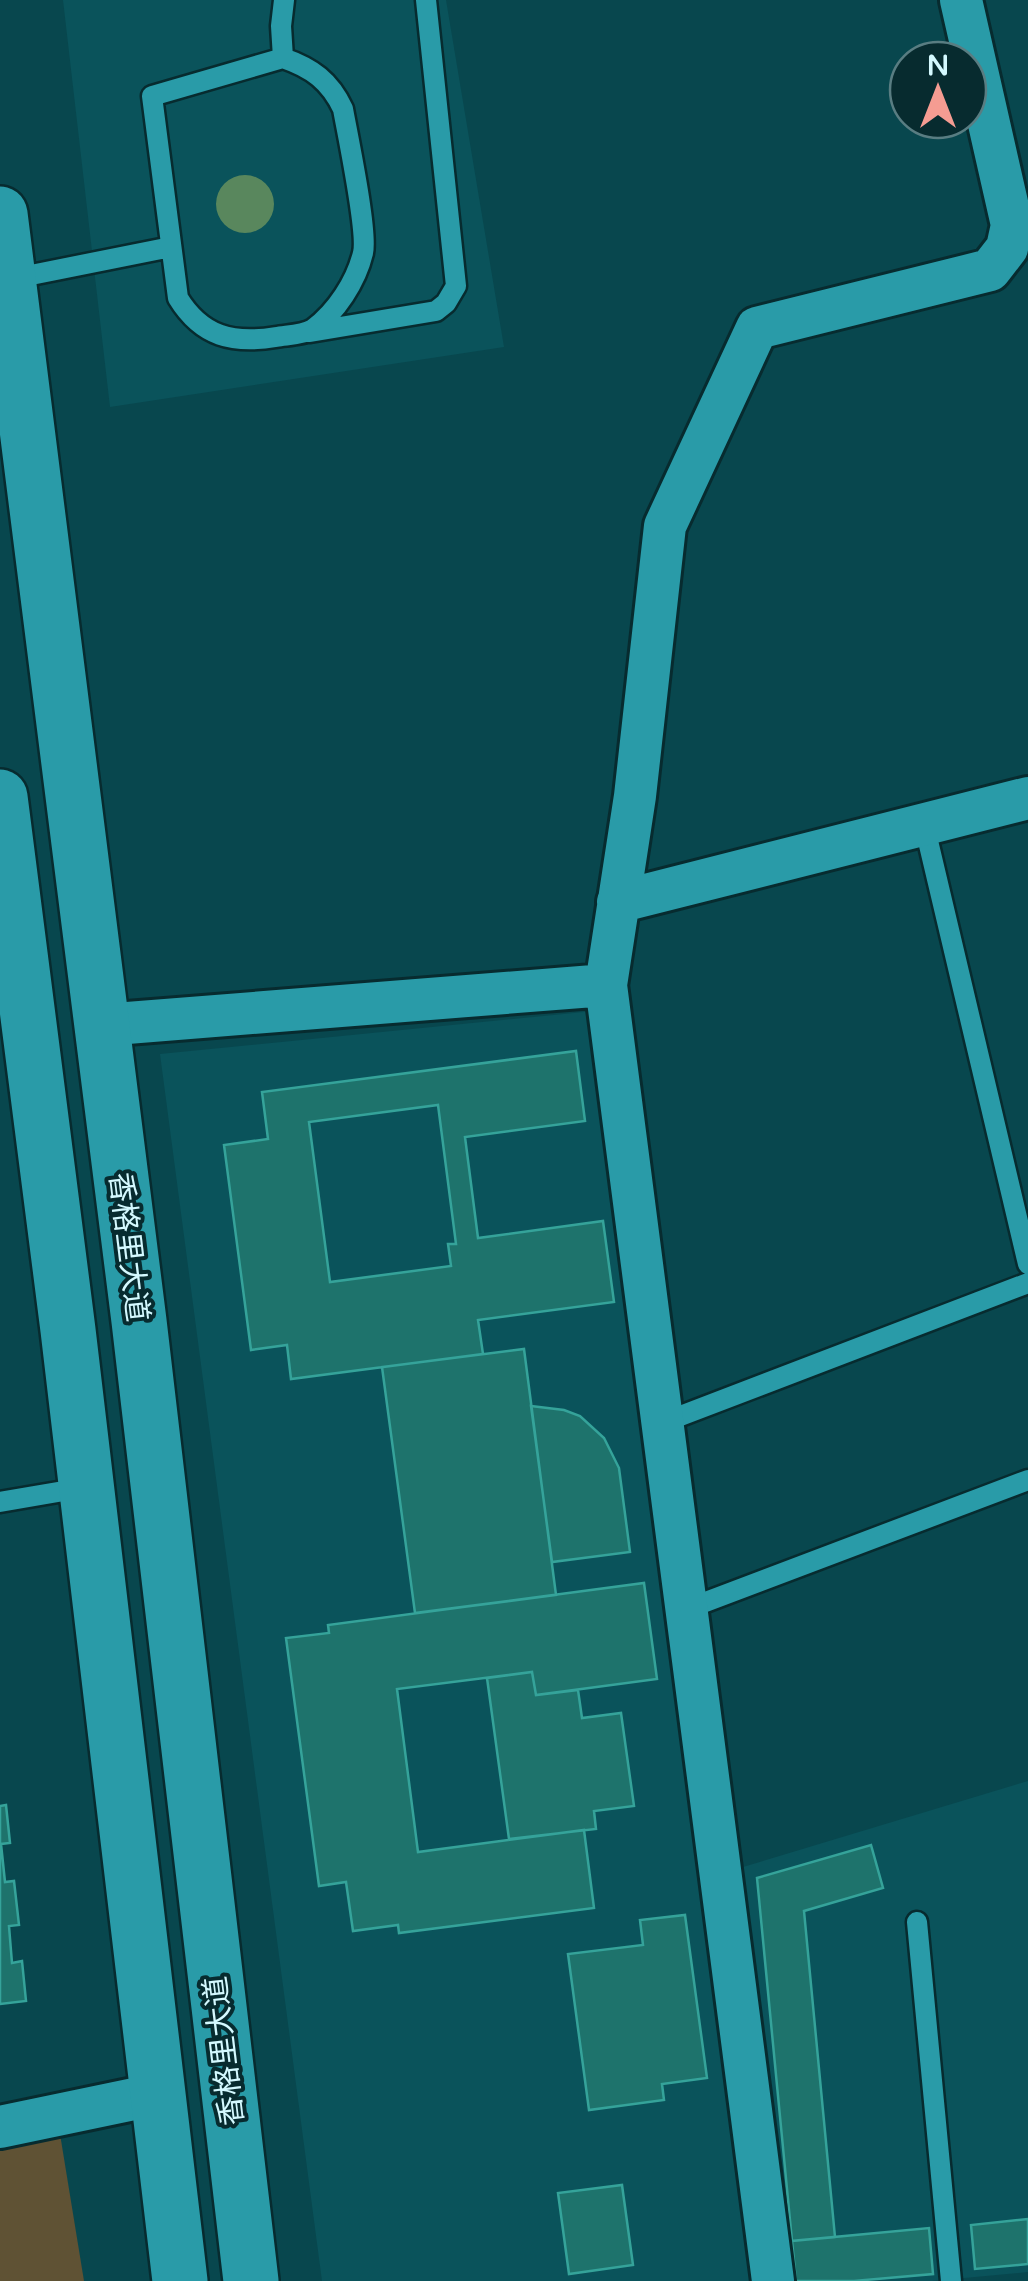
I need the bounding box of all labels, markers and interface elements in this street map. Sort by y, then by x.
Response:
north arrow [888,40,988,140]
text: N [927,49,949,83]
street label: 香格里大道 [101,1170,156,1324]
street label: 香格里大道 [197,1974,252,2128]

